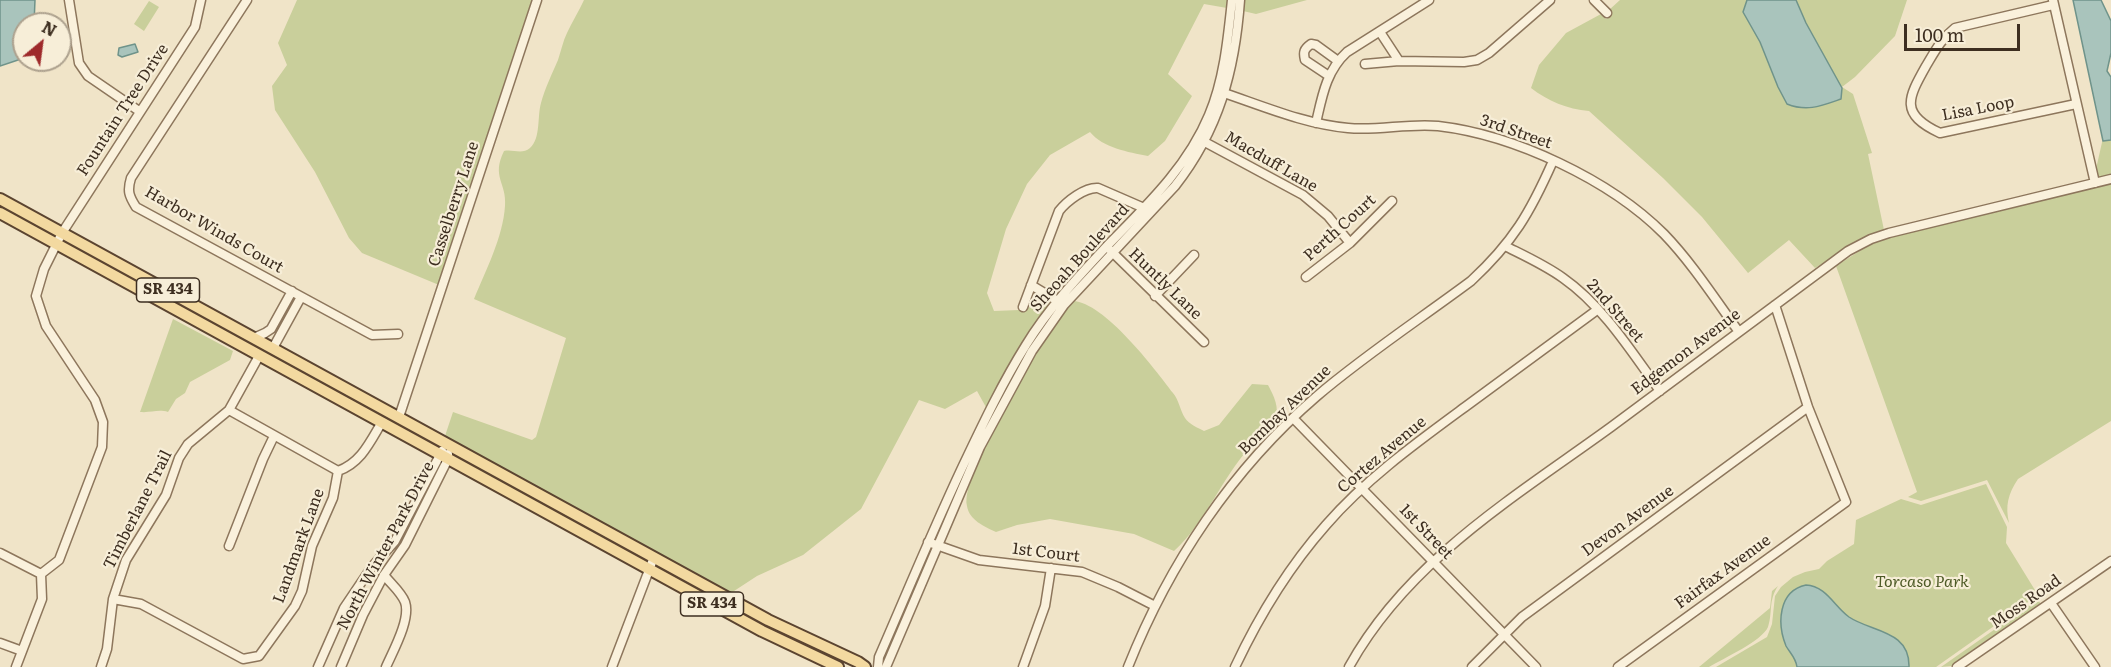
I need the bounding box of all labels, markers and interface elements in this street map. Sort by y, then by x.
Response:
north arrow [12,12,72,72]
scale bar [1907,12,2022,50]
text: N [38,14,61,42]
text: 100 m [1915,21,1964,48]
street label: Fountain Tree Drive [73,40,173,180]
street label: Lisa Loop [1940,93,2016,125]
street label: 3rd Street [1477,111,1555,153]
street label: Macduff Lane [1221,128,1321,196]
street label: Casselberry Lane [425,139,483,269]
street label: Harbor Winds Court [141,183,287,277]
street label: Perth Court [1300,191,1380,265]
street label: Sheoah Boulevard [1027,200,1133,316]
street label: Huntly Lane [1124,244,1206,324]
street label: 2nd Street [1582,276,1648,346]
road number: SR 434 [136,278,200,302]
street label: Edgemon Avenue [1628,305,1744,399]
street label: Bombay Avenue [1235,361,1335,459]
street label: Cortez Avenue [1334,412,1430,498]
street label: Timberlane Trail [100,447,176,573]
street label: North Winter Park Drive [333,459,439,633]
street label: Devon Avenue [1578,481,1678,561]
street label: Landmark Lane [269,486,329,606]
street label: 1st Street [1395,501,1457,563]
street label: Fairfax Avenue [1671,531,1775,613]
street label: 1st Court [1011,539,1081,567]
street label: Moss Road [1987,571,2065,633]
park label: Torcaso Park [1875,572,1969,592]
road number: SR 434 [680,592,744,616]

